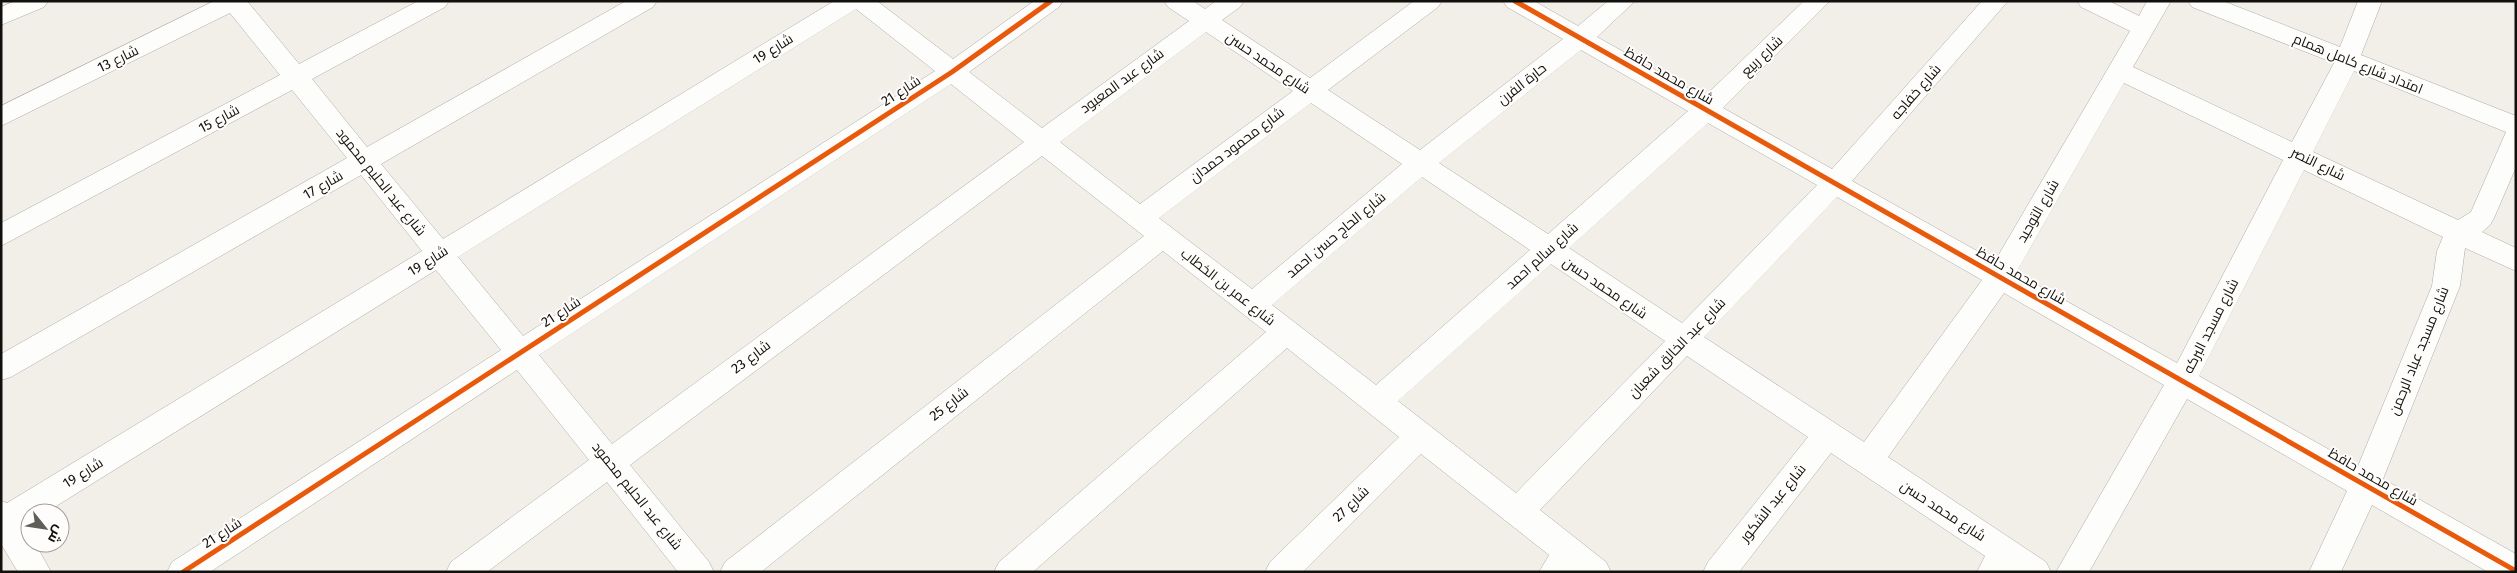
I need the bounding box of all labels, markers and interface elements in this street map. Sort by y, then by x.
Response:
street label: شارع محمد حسن [1223,28,1313,98]
street label: شارع 19 [750,30,796,68]
street label: امتداد شارع كامل همام [2290,30,2425,99]
street label: شارع ربيع [1738,32,1786,80]
street label: شارع 13 [95,42,141,76]
street label: شارع محمد حافظ [1621,44,1717,108]
street label: شارع عبد المعبود [1077,45,1167,117]
street label: حارة الفرن [1494,60,1550,108]
street label: شارع خفاجه [1887,61,1945,123]
street label: شارع 21 [878,72,924,110]
street label: شارع 15 [196,101,242,137]
street label: شارع محمود حمدان [1186,104,1288,186]
street label: شارع عبد الحليم محمود [332,125,430,240]
street label: شارع النصر [2287,143,2348,184]
street label: شارع 17 [300,167,346,203]
street label: شارع التوحيد [2013,176,2063,246]
street label: شارع الحاج حسن احمد [1283,189,1389,281]
street label: شارع سالم احمد [1502,219,1582,294]
street label: شارع 19 [405,242,451,280]
street label: شارع محمد حافظ [1973,244,2069,308]
street label: شارع عمر بن الخطاب [1177,245,1279,329]
street label: شارع محمد حسن [1560,253,1650,323]
street label: شارع مسجد البركه [2180,276,2242,376]
street label: شارع مسجد عباد الرحمن [2385,284,2453,418]
street label: شارع 21 [538,293,584,331]
street label: شارع عبد الخالق شعبان [1625,294,1729,402]
street label: شارع 23 [728,337,774,377]
street label: شارع 25 [926,384,972,424]
street label: شارع عبد الحليم محمود [588,439,686,554]
street label: شارع محمد حافظ [2325,445,2421,509]
street label: شارع 19 [60,454,106,492]
street label: شارع عبد الشكور [1736,461,1810,546]
street label: شارع محمد حسن [1897,477,1989,545]
street label: شارع 27 [1329,483,1373,525]
north arrow [20,503,70,553]
street label: شارع 21 [199,514,245,552]
text: ش [44,522,68,546]

